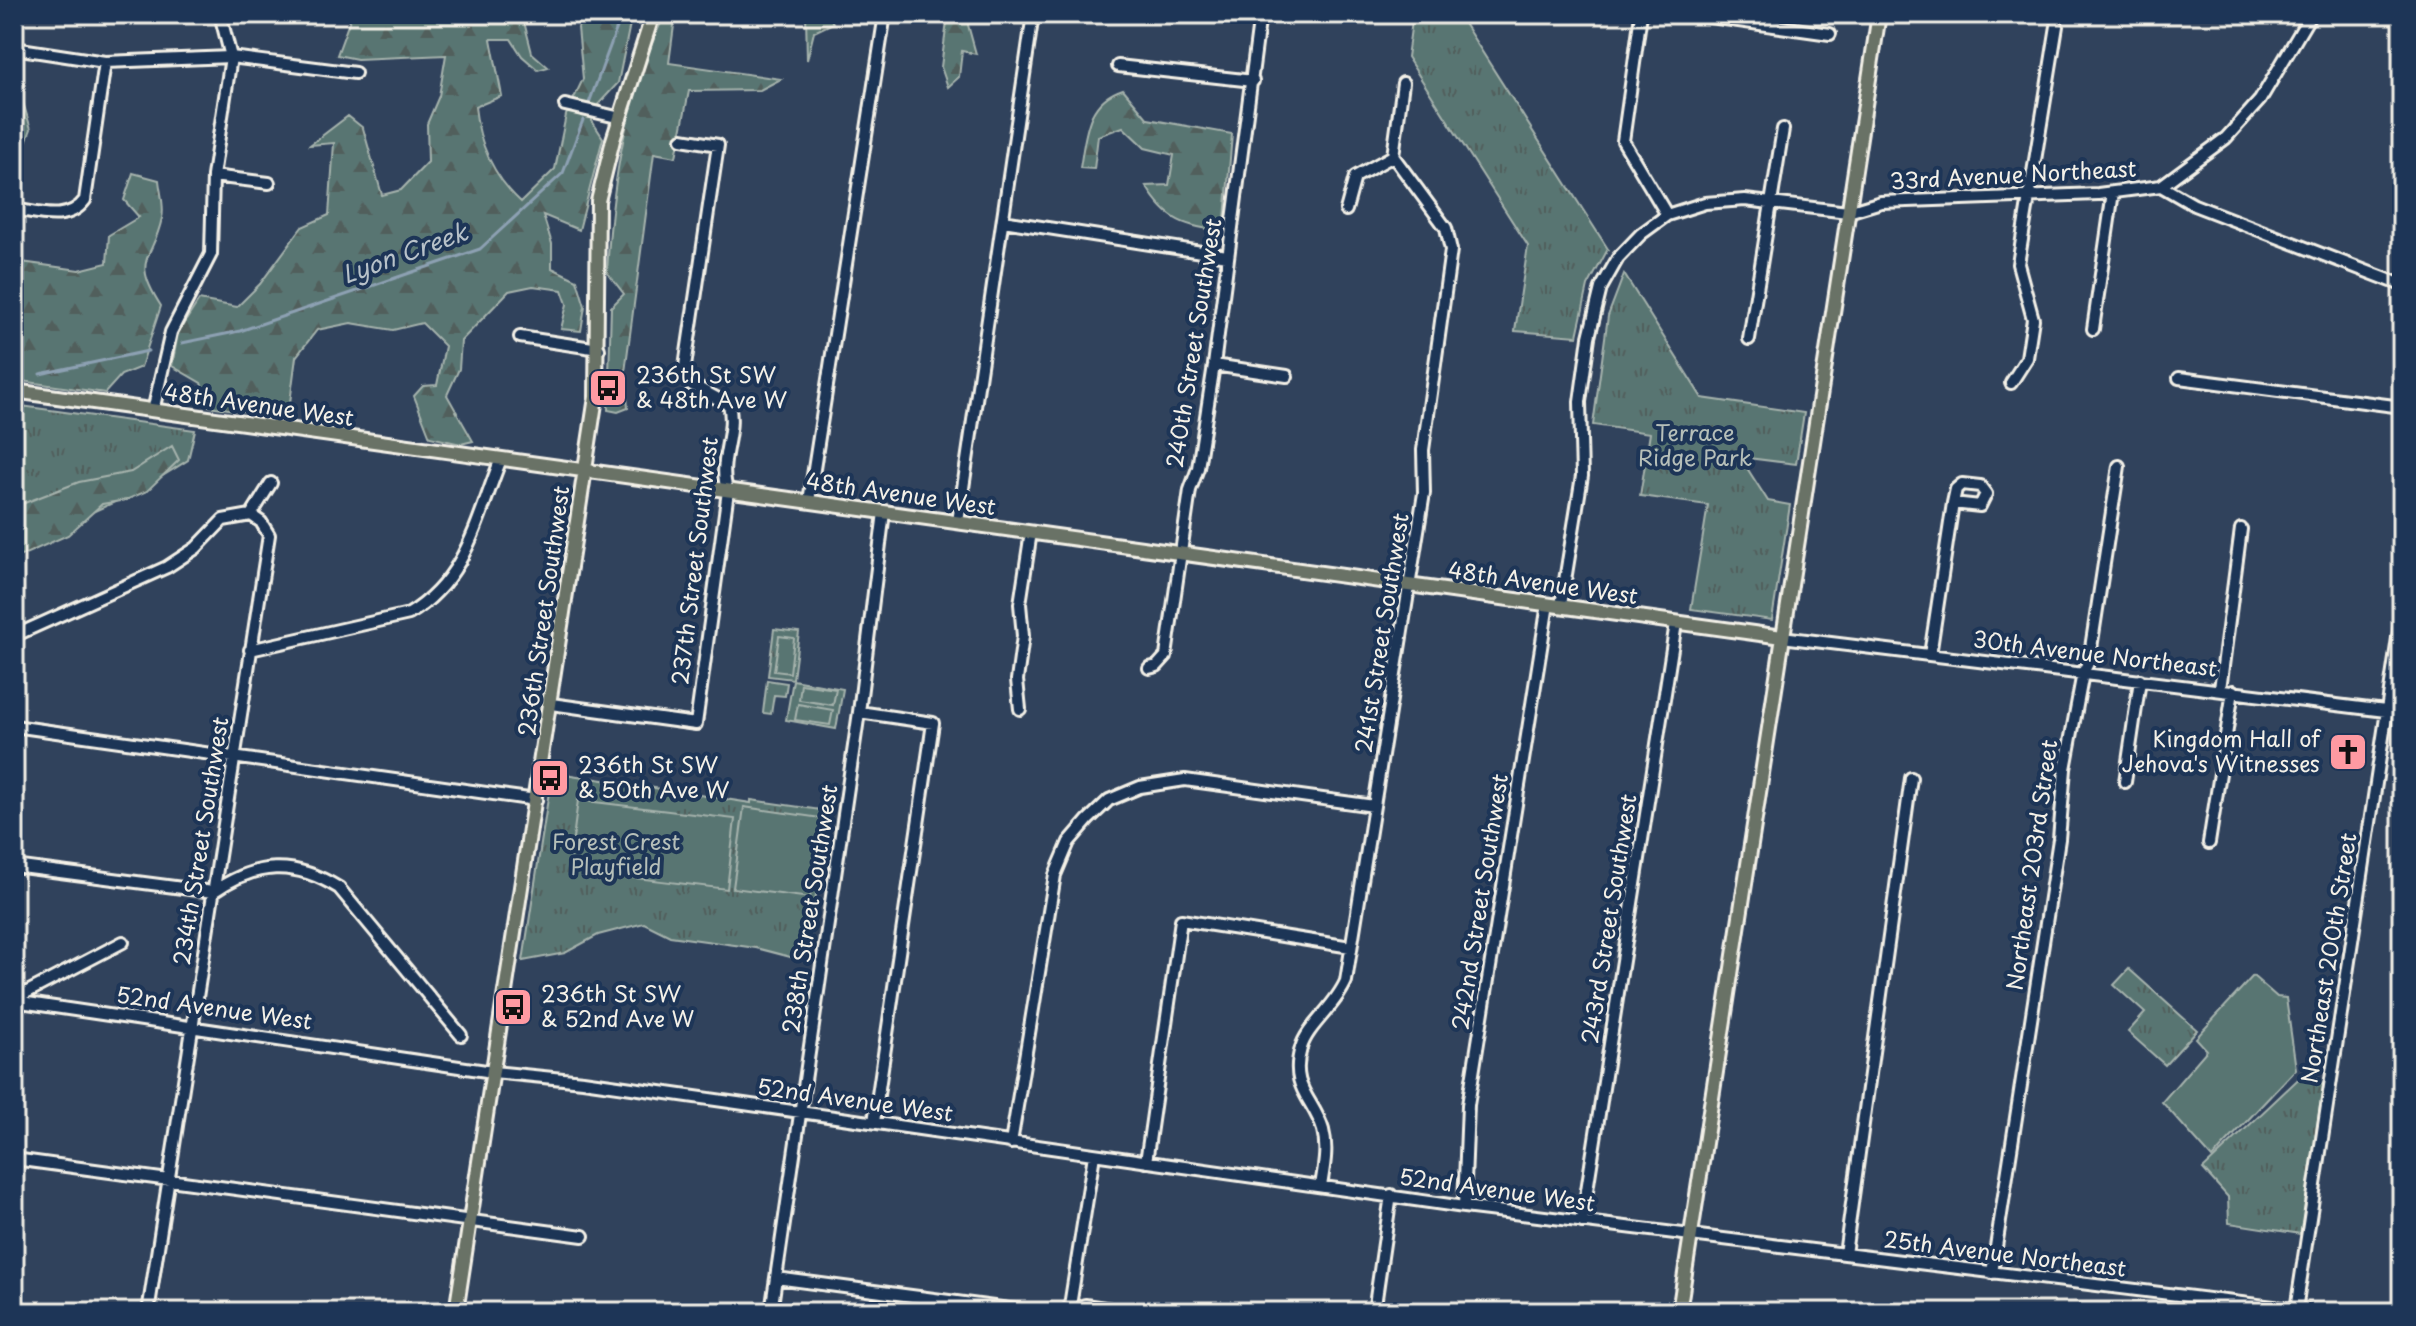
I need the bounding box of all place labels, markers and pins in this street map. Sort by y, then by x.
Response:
place label: 236th St SW & 48th Ave W [636,357,787,415]
bus stop icon: 236th St SW & 48th Ave W [587,367,629,409]
place label: Kingdom Hall of Jehova's Witnesses [2122,721,2322,779]
church icon: Kingdom Hall of Jehova's Witnesses [2327,731,2369,773]
place label: 236th St SW & 50th Ave W [578,747,730,805]
bus stop icon: 236th St SW & 50th Ave W [529,757,571,799]
place label: 236th St SW & 52nd Ave W [541,976,695,1034]
bus stop icon: 236th St SW & 52nd Ave W [492,986,534,1028]

